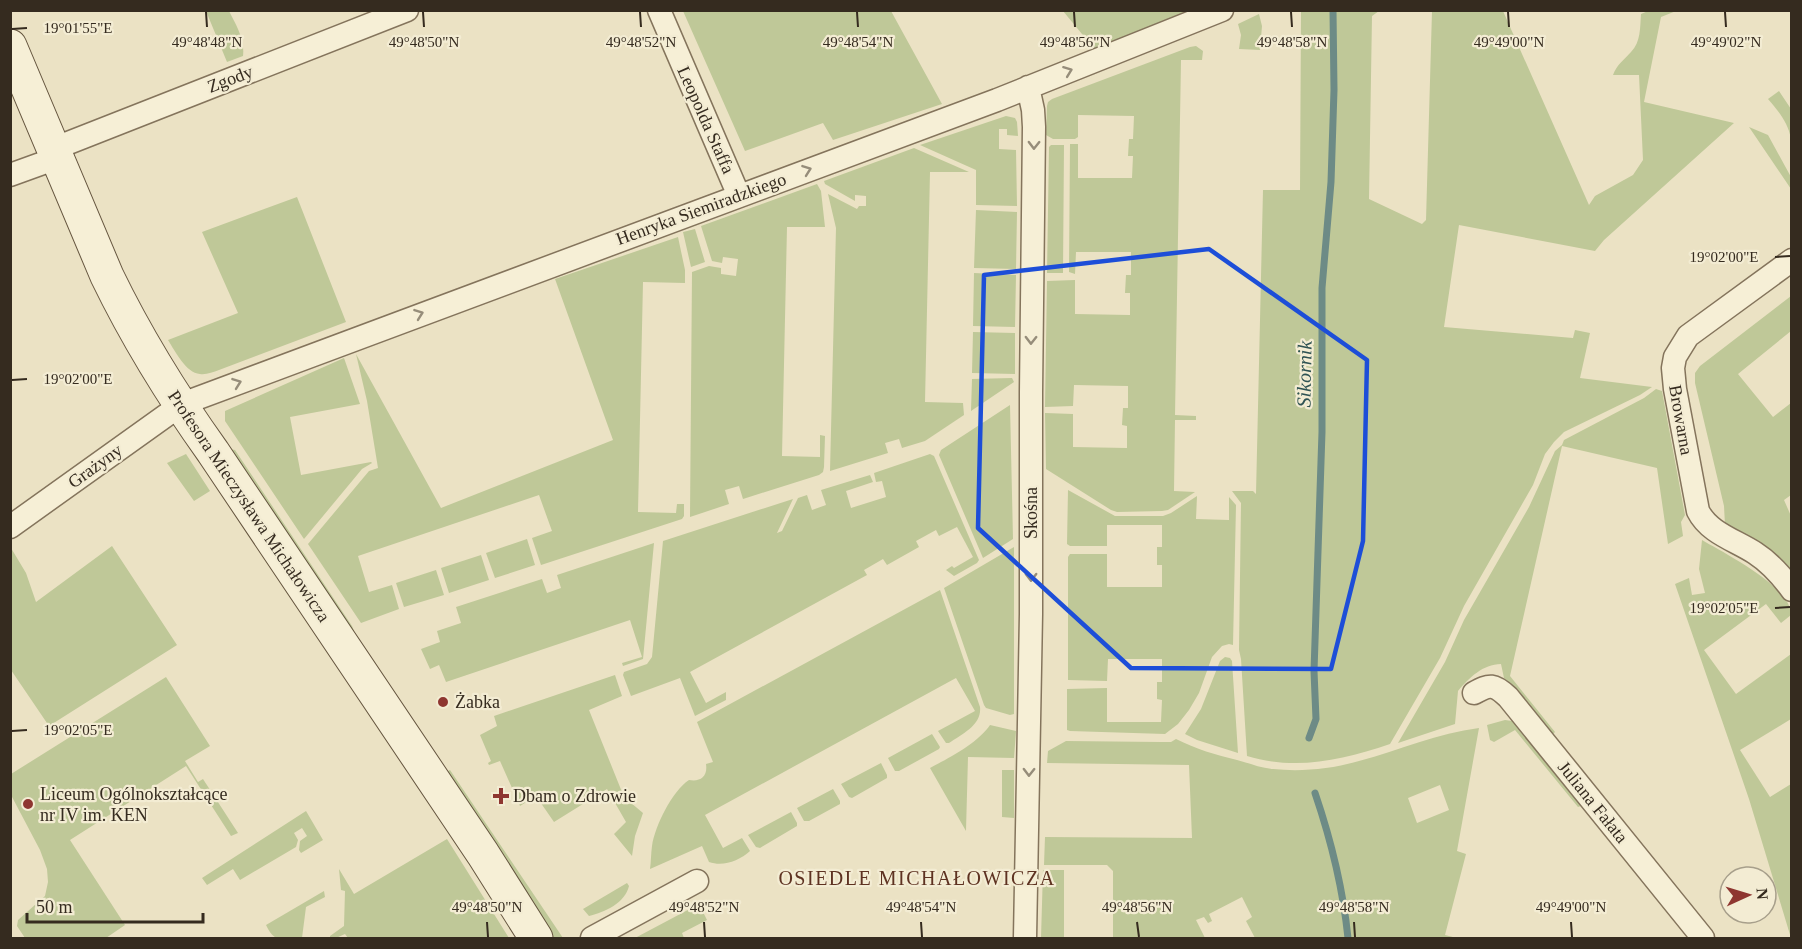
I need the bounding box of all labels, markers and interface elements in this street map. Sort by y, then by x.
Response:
text: 19°01'55"E [44,20,113,36]
text: 49°48'48"N [172,34,242,50]
text: 49°48'50"N [389,34,459,50]
text: 49°48'52"N [606,34,676,50]
text: 49°48'54"N [823,34,893,50]
text: 49°48'56"N [1040,34,1110,50]
text: 49°48'58"N [1257,34,1327,50]
text: 49°49'00"N [1474,34,1544,50]
text: 49°49'02"N [1691,34,1761,50]
street label: Zgody [204,61,256,97]
street label: Leopolda Staffa [673,63,739,177]
one-way arrow [1062,66,1073,78]
one-way arrow [1028,141,1040,150]
one-way arrow [801,165,812,178]
street label: Henryka Siemiradzkiego [613,169,789,249]
text: 19°02'00"E [1690,249,1759,265]
one-way arrow [413,309,424,322]
one-way arrow [1025,336,1037,345]
water label: Sikornik [1292,339,1316,408]
text: 19°02'00"E [44,371,113,387]
one-way arrow [231,377,241,390]
street label: Browarna [1665,383,1697,457]
street label: Profesora Mieczysława Michałowicza [164,386,334,626]
street label: Grażyny [64,440,126,492]
street label: Skośna [1021,487,1041,539]
one-way arrow [1025,573,1037,582]
text: 19°02'05"E [1690,600,1759,616]
place label: Żabka [455,692,500,712]
marker: Żabka [436,695,450,709]
text: 19°02'05"E [44,722,113,738]
street label: Juliana Fałata [1554,757,1632,847]
one-way arrow [1022,768,1035,777]
place label: Liceum Ogólnokształcące nr IV im. KEN [40,784,227,825]
place label: Dbam o Zdrowie [513,786,636,806]
marker: Dbam o Zdrowie [494,789,508,803]
marker: Liceum Ogólnokształcące nr IV im. KEN [21,797,35,811]
north arrow [1718,865,1778,925]
district label: OSIEDLE MICHAŁOWICZA [778,867,1056,889]
scale bar [27,886,202,924]
text: N [1754,888,1771,901]
text: 50 m [36,897,73,917]
text: 49°48'50"N [452,899,522,915]
text: 49°48'52"N [669,899,739,915]
text: 49°48'54"N [886,899,956,915]
text: 49°48'56"N [1102,899,1172,915]
text: 49°48'58"N [1319,899,1389,915]
text: 49°49'00"N [1536,899,1606,915]

